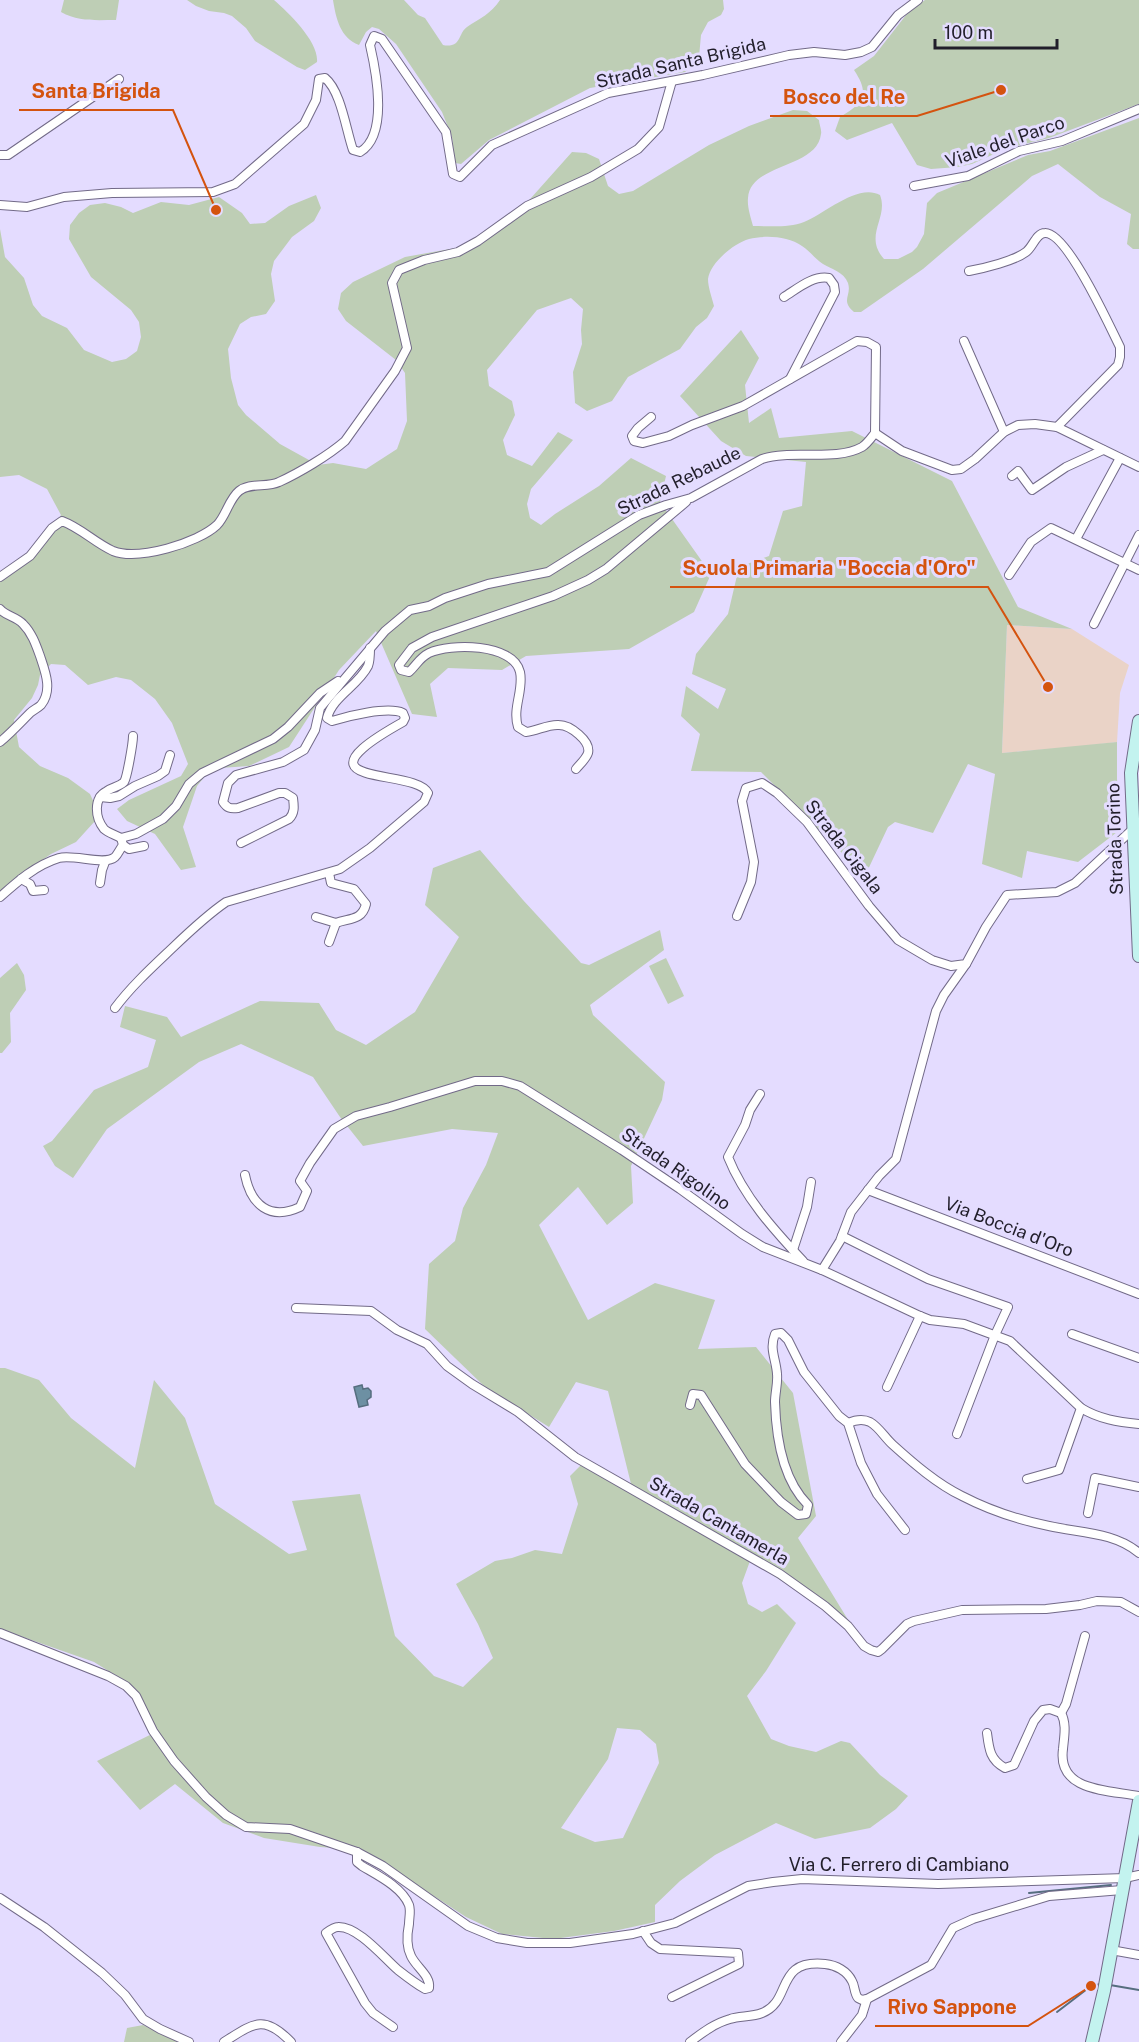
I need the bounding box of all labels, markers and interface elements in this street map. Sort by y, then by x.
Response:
scale bar [935,12,1056,50]
text: 100 m [944,22,993,43]
street label: Strada Santa Brigida [594,33,768,92]
callout: Santa Brigida [19,72,173,110]
callout: Bosco del Re [770,78,917,116]
text: Santa Brigida [31,79,161,103]
text: Bosco del Re [783,85,905,109]
street label: Viale del Parco [943,111,1067,172]
street label: Strada Rebaude [614,442,744,519]
callout: Scuola Primaria "Boccia d'Oro" [670,549,988,587]
text: Scuola Primaria "Boccia d'Oro" [682,556,976,580]
street label: Strada Torino [1102,783,1127,895]
street label: Strada Cigala [801,796,888,898]
street label: Strada Rigolino [618,1123,735,1214]
street label: Via Boccia d'Oro [942,1192,1077,1261]
street label: Strada Cantamerla [646,1472,793,1569]
street label: Via C. Ferrero di Cambiano [789,1854,1009,1875]
callout: Rivo Sappone [875,1988,1028,2026]
text: Rivo Sappone [887,1995,1017,2019]

